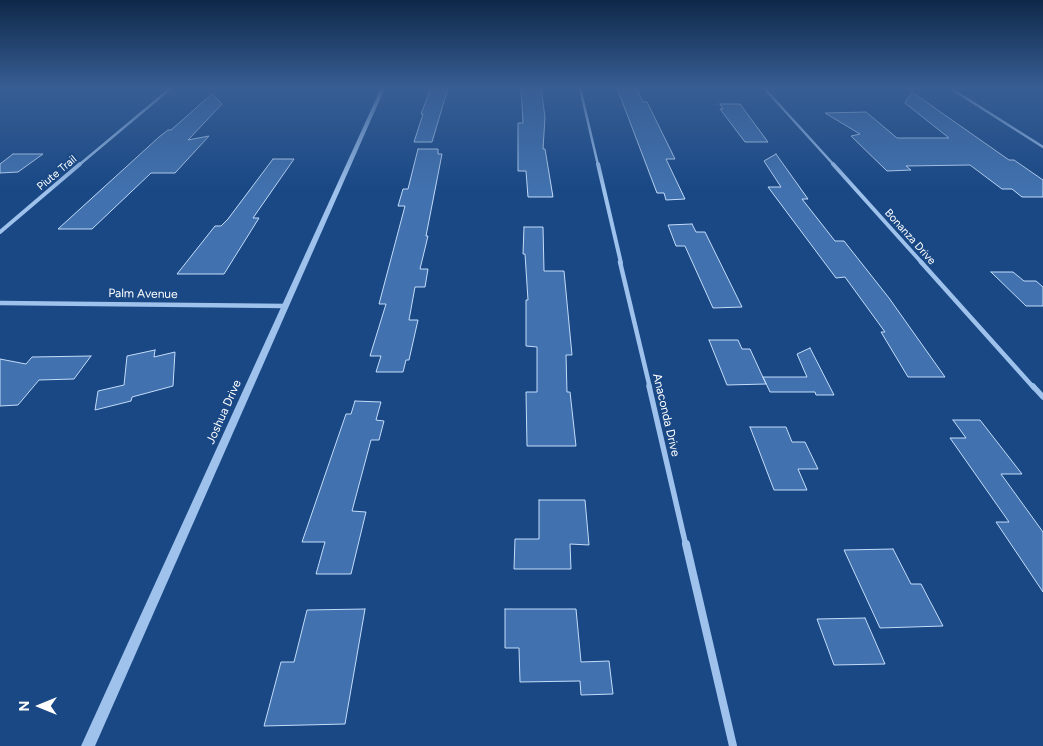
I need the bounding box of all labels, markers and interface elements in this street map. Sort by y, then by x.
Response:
street label: Piute Trail [34,153,80,193]
street label: Bonanza Drive [882,207,938,267]
street label: Palm Avenue [108,286,178,302]
street label: Anaconda Drive [649,372,683,458]
street label: Joshua Drive [203,378,245,446]
north arrow [15,681,65,731]
text: N [16,701,33,711]

